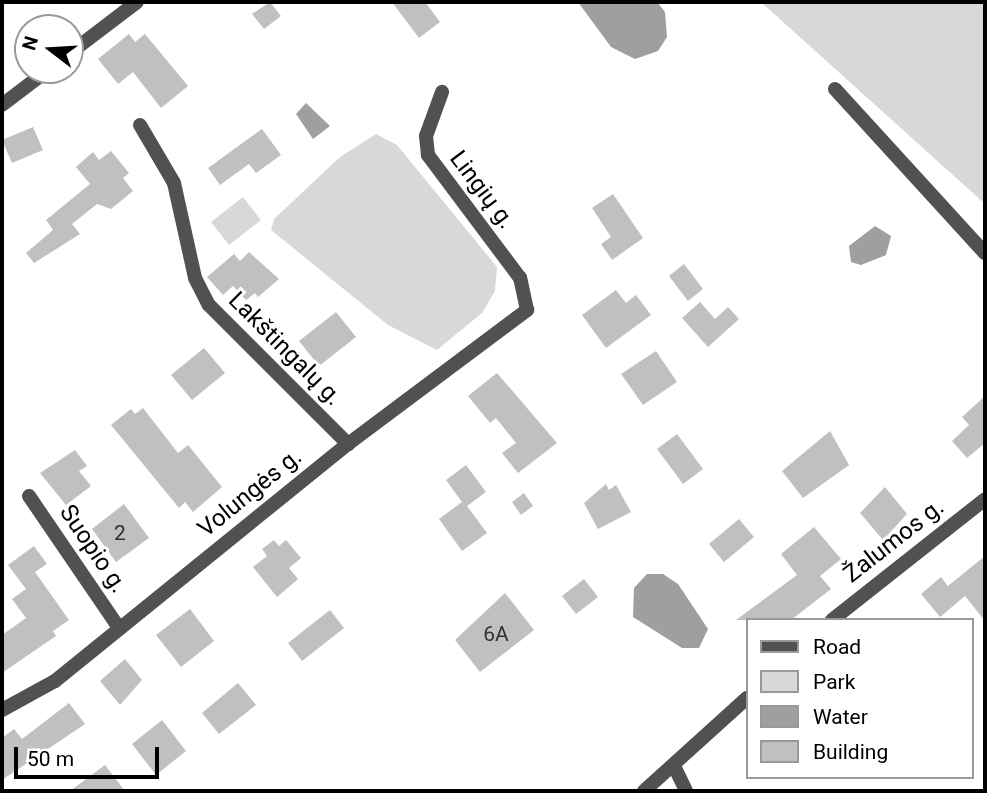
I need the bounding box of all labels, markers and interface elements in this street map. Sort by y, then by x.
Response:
north arrow [14,14,84,84]
text: N [17,34,43,53]
street label: Lingių g. [443,145,521,235]
street label: Lakštingalų g. [222,286,348,412]
street label: Volungės g. [192,442,308,544]
street label: Žalumos g. [838,493,950,589]
street label: Suopio g. [53,500,133,598]
house number: 2 [114,520,126,546]
legend [746,618,973,779]
house number: 6A [483,621,509,647]
text: Road [813,635,861,659]
text: Park [813,670,855,694]
text: Water [813,705,868,729]
scale bar [18,734,163,778]
text: Building [813,740,888,764]
text: 50 m [27,747,74,771]

